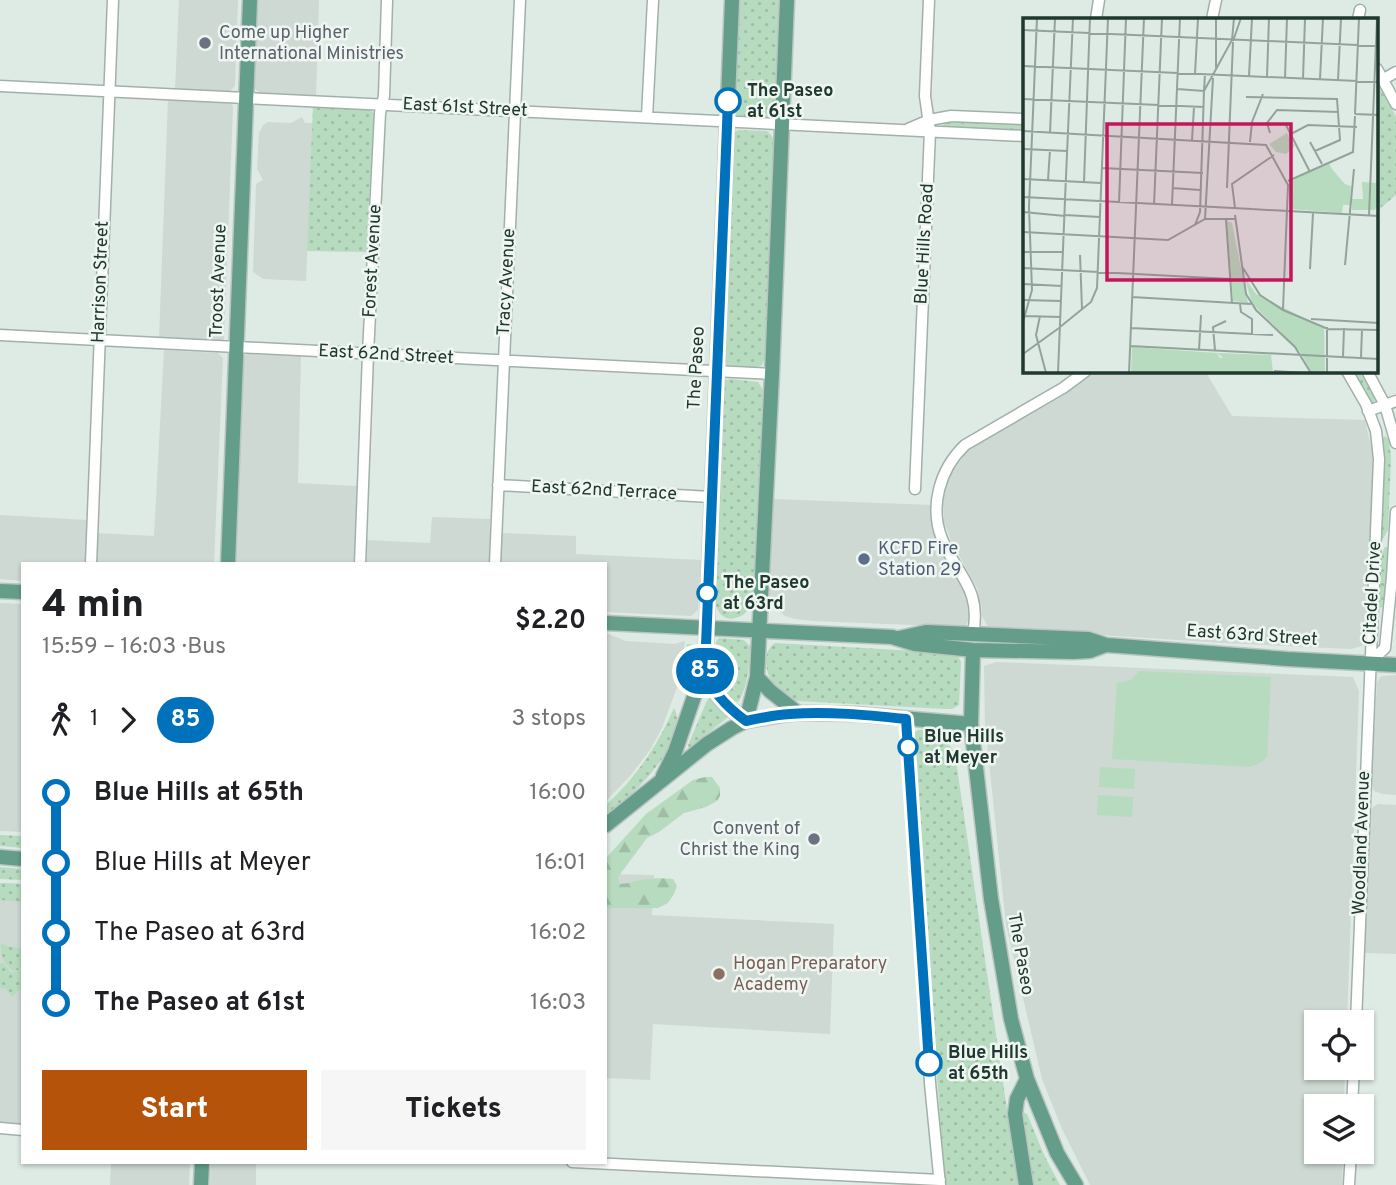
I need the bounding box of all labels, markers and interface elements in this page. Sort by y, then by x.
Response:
inset map [1023,18,1378,373]
place label: Come up Higher International Ministries [219,22,404,66]
marker: Come up Higher International Ministries [197,35,213,51]
place label: The Paseo at 61st [747,80,833,124]
marker: The Paseo at 61st [715,88,741,114]
street label: East 61st Street [402,93,528,123]
street label: Blue Hills Road [910,183,940,305]
street label: Forest Avenue [359,204,387,318]
street label: Harrison Street [87,220,115,344]
street label: Troost Avenue [206,223,232,339]
street label: Tracy Avenue [493,228,521,336]
street label: The Paseo [683,326,711,410]
street label: East 62nd Street [318,340,454,370]
street label: East 62nd Terrace [530,476,678,506]
place label: KCFD Fire Station 29 [878,538,962,582]
street label: Citadel Drive [1359,540,1387,646]
marker: KCFD Fire Station 29 [856,551,872,567]
place label: The Paseo at 63rd [723,572,809,616]
text: 4 min [42,582,144,631]
marker: The Paseo at 63rd [697,583,717,603]
text: $2.20 [515,605,586,638]
street label: East 63rd Street [1186,620,1318,652]
text: 15:59 – 16:03 · Bus [42,633,226,662]
line badge: 85 [674,648,736,694]
text: 85 [690,656,720,686]
icon: walk [42,701,80,739]
icon: forward [109,701,147,739]
text: 1 [90,705,99,734]
text: 85 [171,705,200,735]
text: 3 stops [511,705,586,734]
place label: Blue Hills at Meyer [924,726,1004,770]
marker: Blue Hills at Meyer [898,737,918,757]
street label: Woodland Avenue [1348,771,1376,915]
text: Blue Hills at 65th [94,777,304,810]
text: 16:00 [529,779,586,808]
place label: Convent of Christ the King [679,818,800,862]
marker: Convent of Christ the King [806,831,822,847]
text: Blue Hills at Meyer [94,847,311,880]
text: 16:01 [535,849,586,878]
street label: The Paseo [1001,911,1039,997]
text: The Paseo at 63rd [94,917,305,950]
text: 16:02 [530,919,586,948]
place label: Hogan Preparatory Academy [733,953,887,997]
marker: Hogan Preparatory Academy [711,966,727,982]
text: The Paseo at 61st [94,987,305,1020]
text: 16:03 [530,989,586,1018]
map controls [1304,1010,1374,1164]
button: locate [1304,1010,1374,1080]
place label: Blue Hills at 65th [948,1042,1028,1086]
marker: Blue Hills at 65th [916,1050,942,1076]
button: Start [42,1070,307,1150]
button: Tickets [321,1070,586,1150]
button: layers [1304,1094,1374,1164]

